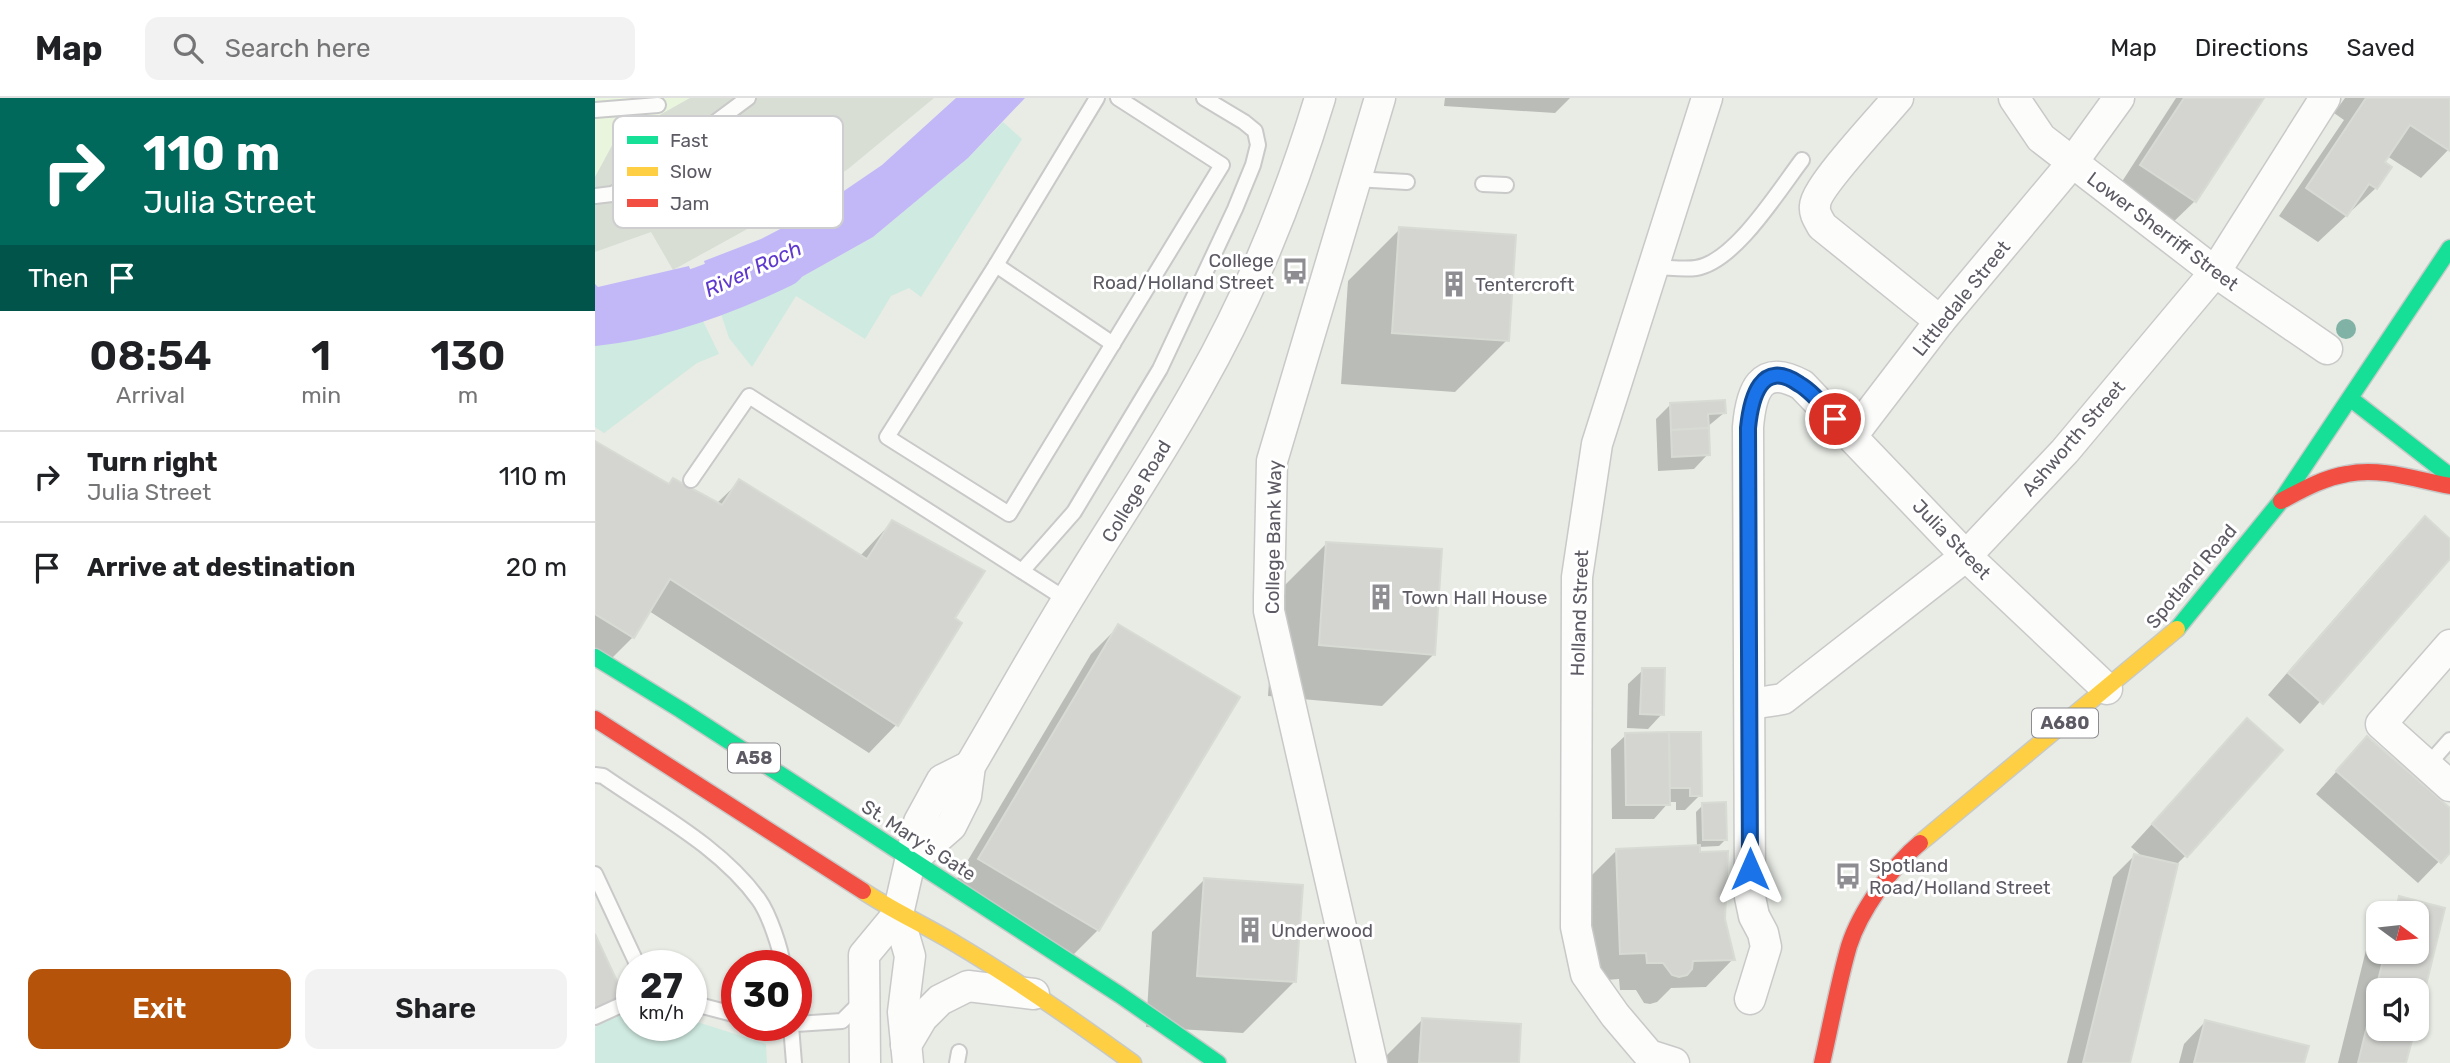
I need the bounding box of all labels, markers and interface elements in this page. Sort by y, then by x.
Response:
search box [145,17,635,80]
text: Map [35,29,103,68]
icon: search [169,29,207,67]
text: Search here [225,33,370,64]
text: Map [2110,34,2157,62]
text: Directions [2195,34,2308,62]
text: Saved [2346,34,2415,62]
legend [613,116,843,228]
text: 110 m [143,124,280,182]
icon: right [28,126,119,217]
text: Fast [670,129,709,152]
text: Slow [670,160,712,183]
street label: Lower Sherriff Street [2082,167,2243,296]
text: Julia Street [143,183,316,221]
text: Jam [670,192,709,215]
water label: River Roch [700,235,805,302]
street label: Littledale Street [1908,235,2015,361]
place label: College Road/Holland Street [1093,249,1275,294]
bus stop icon: College Road/Holland Street [1280,256,1310,286]
icon: arrive [103,259,141,297]
text: Then [28,263,89,294]
building icon: Tentercroft [1439,269,1469,299]
place label: Tentercroft [1475,273,1575,296]
text: 08:54 [89,331,212,381]
text: 1 [311,331,331,381]
text: 130 [430,331,506,381]
street label: Ashworth Street [2017,375,2130,501]
text: Arrival [116,381,185,409]
text: min [301,381,341,409]
text: m [458,381,478,409]
pin [1805,389,1865,449]
icon: arrive [1816,400,1854,438]
street label: College Road [1097,436,1176,547]
text: Turn right [87,447,217,478]
icon: right [28,458,66,496]
street label: College Bank Way [1261,460,1286,614]
text: 110 m [499,461,567,492]
text: Julia Street [87,478,211,506]
street label: Julia Street [1908,494,1996,585]
street label: Spotland Road [2141,520,2242,633]
icon: arrive [28,549,66,587]
street label: Holland Street [1566,549,1593,677]
text: Arrive at destination [87,552,355,583]
text: 20 m [506,552,567,583]
building icon: Town Hall House [1366,582,1396,612]
place label: Town Hall House [1402,586,1547,609]
road number: A680 [2032,708,2098,738]
road number: A58 [728,744,780,772]
street label: St. Mary's Gate [857,795,980,886]
position arrow [1713,832,1787,906]
place label: Spotland Road/Holland Street [1869,854,2051,899]
bus stop icon: Spotland Road/Holland Street [1833,861,1863,891]
north arrow [2366,901,2429,964]
map controls [2366,901,2429,1041]
building icon: Underwood [1235,915,1265,945]
place label: Underwood [1271,919,1373,942]
speed limit sign: 30 [721,950,812,1041]
text: 27 [640,965,683,1007]
button: Exit [28,969,291,1049]
button: Share [305,969,567,1049]
button: sound [2366,978,2429,1041]
text: km/h [639,1002,684,1024]

